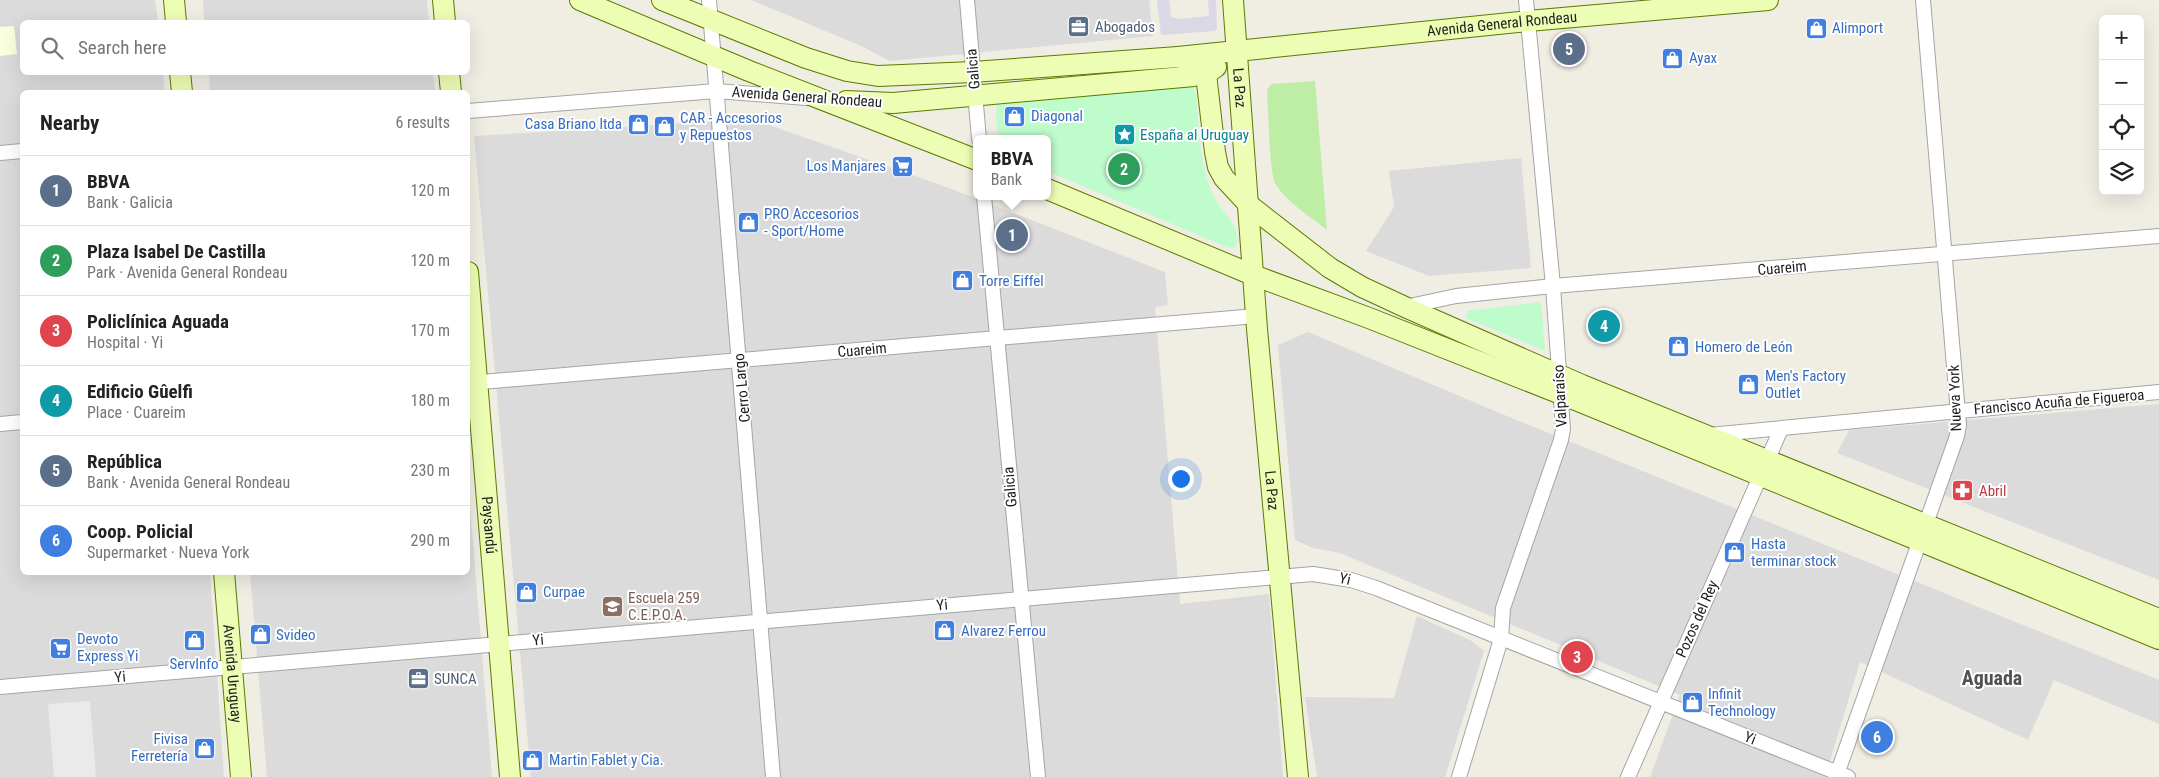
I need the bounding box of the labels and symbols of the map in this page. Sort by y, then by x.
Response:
street label: Avenida General Rondeau [1426,8,1578,40]
office icon: Abogados [1067,15,1091,39]
shop icon: Alimport [1804,16,1828,40]
place label: Abogados [1095,18,1155,36]
place label: Alimport [1832,19,1883,37]
pin: 5 [1553,30,1585,68]
shop icon: Ayax [1661,46,1685,70]
street label: Galicia [962,48,984,90]
place label: Ayax [1689,49,1718,67]
street label: La Paz [1229,67,1250,108]
street label: Avenida General Rondeau [731,83,883,111]
shop icon: Diagonal [1003,104,1027,128]
place label: Diagonal [1031,107,1083,125]
place label: CAR - Accesorios y Repuestos [680,109,782,144]
shop icon: Casa Briano ltda [626,112,650,136]
place label: Casa Briano ltda [525,115,622,133]
shop icon: CAR - Accesorios y Repuestos [652,115,676,139]
place icon: España al Uruguay [1112,123,1136,147]
place label: España al Uruguay [1140,126,1249,144]
pin: 2 [1108,150,1140,188]
supermarket icon: Los Manjares [890,154,914,178]
place label: Los Manjares [806,157,886,175]
place label: PRO Accesorios - Sport/Home [764,205,859,240]
shop icon: PRO Accesorios - Sport/Home [736,211,760,235]
pin: 1 [996,216,1028,254]
street label: Cuareim [1757,257,1807,279]
shop icon: Torre Eiffel [951,269,975,293]
place label: Torre Eiffel [979,272,1044,290]
pin: 4 [1588,307,1620,345]
shop icon: Homero de León [1667,335,1691,359]
place label: Homero de León [1695,338,1792,356]
street label: Cuareim [837,339,887,361]
street label: Cerro Largo [730,353,754,423]
street label: Valparaíso [1549,364,1571,428]
street label: Nueva York [1945,364,1965,432]
place label: Men's Factory Outlet [1765,367,1846,402]
shop icon: Men's Factory Outlet [1737,373,1761,397]
street label: Francisco Acuña de Figueroa [1973,386,2145,418]
street label: Galicia [999,466,1021,508]
your location [1168,466,1194,492]
street label: La Paz [1261,470,1283,511]
pharmacy icon: Abril [1951,479,1975,503]
place label: Abril [1979,482,2007,500]
street label: Paysandú [478,496,500,555]
place label: Hasta terminar stock [1751,535,1837,570]
shop icon: Hasta terminar stock [1723,541,1747,565]
street label: Yi [1337,569,1353,589]
street label: Pozos del Rey [1672,578,1722,660]
shop icon: Curpae [515,580,539,604]
place label: Curpae [543,583,585,601]
place label: Escuela 259 C.E.P.O.A. [628,589,700,624]
school or university icon: Escuela 259 C.E.P.O.A. [600,595,624,619]
street label: Yi [936,596,948,614]
shop icon: Alvarez Ferrou [933,619,957,643]
place label: Alvarez Ferrou [961,622,1046,640]
shop icon: Svideo [248,623,272,647]
street label: Avenida Uruguay [219,624,245,724]
place label: Svideo [276,626,316,644]
shop icon: ServInfo [182,629,206,653]
place label: Devoto Express Yi [77,630,138,665]
street label: Yi [532,631,544,649]
supermarket icon: Devoto Express Yi [49,636,73,660]
pin: 3 [1561,638,1593,676]
place label: ServInfo [169,655,219,673]
district label: Aguada [1962,666,2022,690]
office icon: SUNCA [406,667,430,691]
street label: Yi [114,668,126,686]
place label: SUNCA [434,670,477,688]
place label: Infinit Technology [1708,685,1776,720]
shop icon: Infinit Technology [1680,691,1704,715]
pin: 6 [1861,718,1893,756]
street label: Yi [1741,728,1759,748]
place label: Fivisa Ferretería [131,730,188,765]
shop icon: Fivisa Ferretería [192,736,216,760]
shop icon: Martin Fablet y Cia. [521,748,545,772]
place label: Martin Fablet y Cia. [549,751,664,769]

